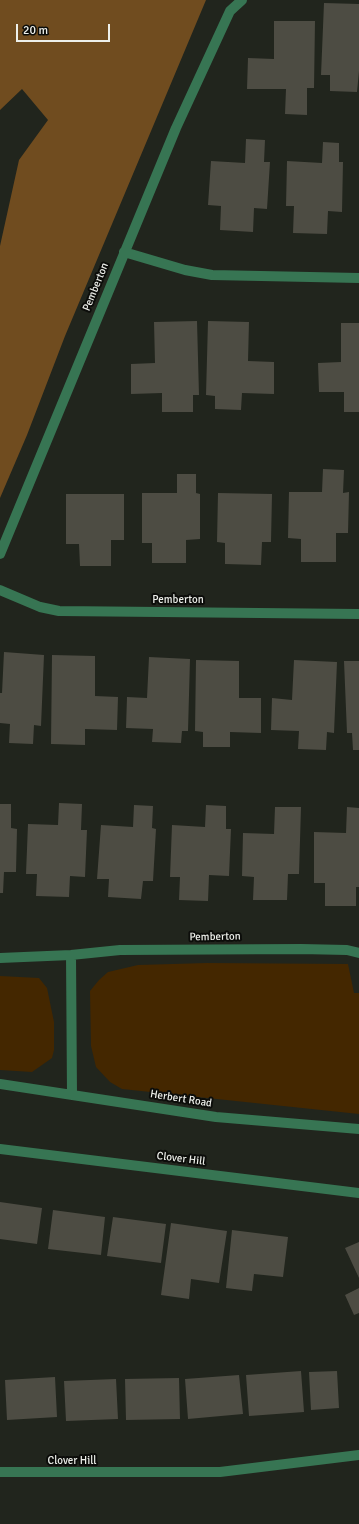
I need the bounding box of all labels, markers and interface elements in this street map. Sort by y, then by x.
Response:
scale bar [18,16,112,42]
text: 20 m [23,23,48,38]
street label: Pemberton [80,261,112,313]
street label: Pemberton [152,593,204,607]
street label: Pemberton [189,930,241,944]
street label: Herbert Road [149,1088,213,1110]
street label: Clover Hill [156,1149,206,1169]
street label: Clover Hill [48,1454,96,1468]

